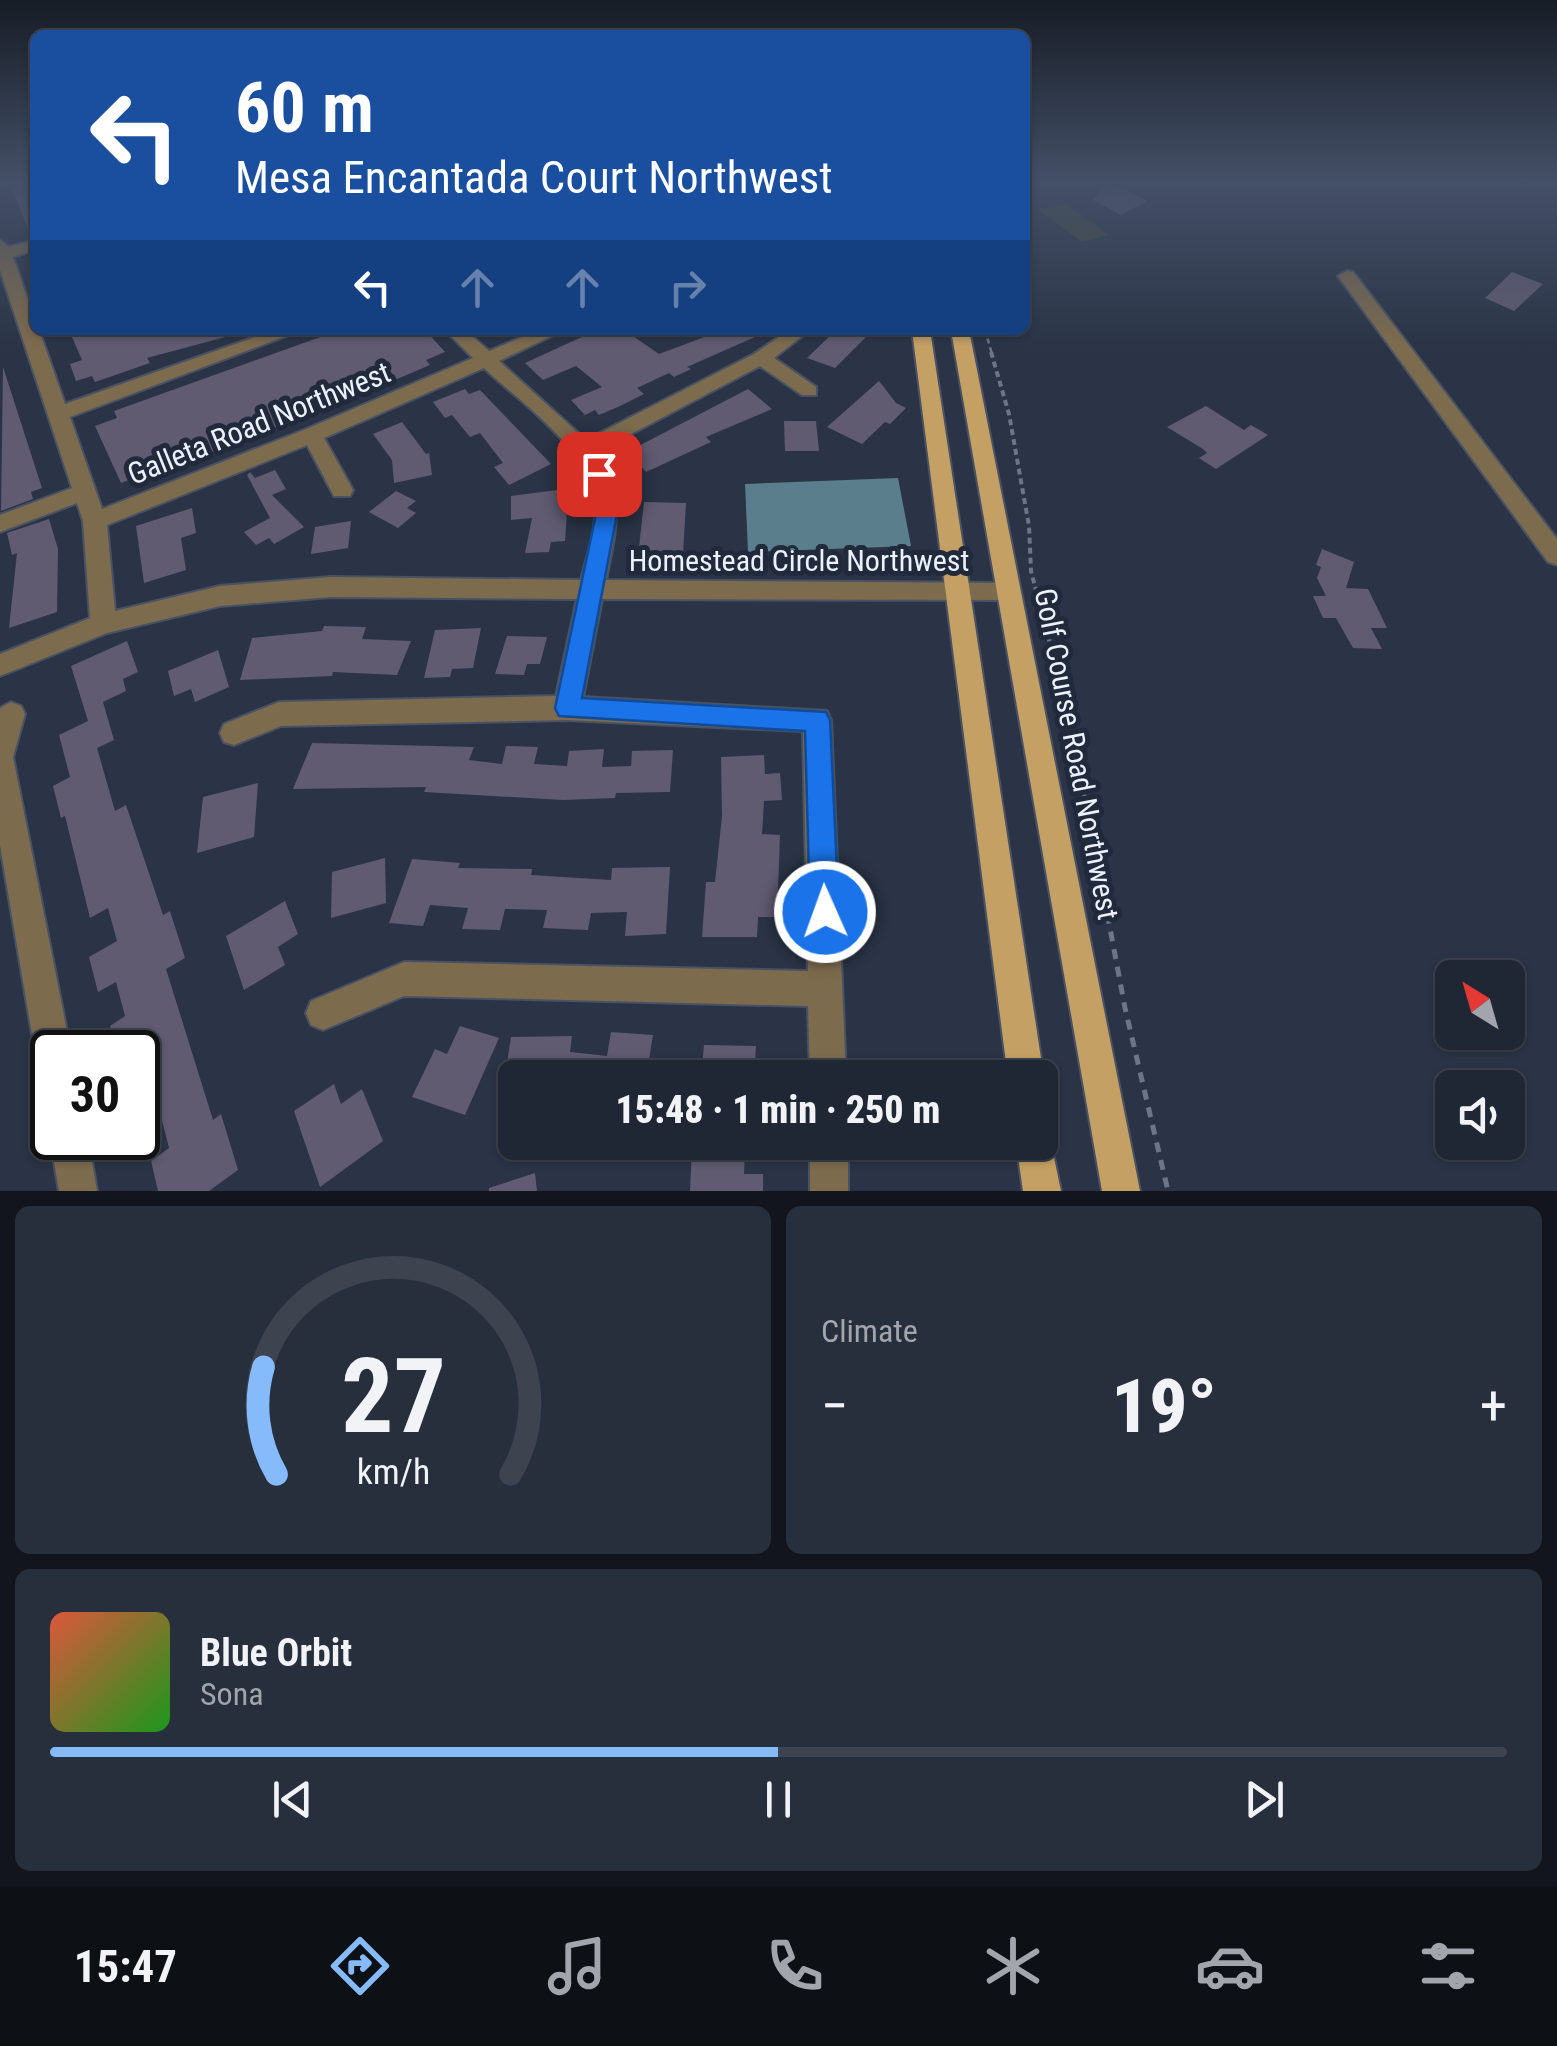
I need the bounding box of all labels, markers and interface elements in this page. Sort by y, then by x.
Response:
text: 60 m [235,67,374,149]
icon: left [70,70,200,200]
text: Mesa Encantada Court Northwest [235,151,833,204]
icon: left [345,260,400,315]
icon: ahead [450,260,505,315]
icon: ahead [555,260,610,315]
icon: right [660,260,715,315]
street label: Galleta Road Northwest [123,354,395,492]
pin [557,432,642,517]
icon: arrive [572,447,627,502]
street label: Homestead Circle Northwest [629,543,969,578]
street label: Golf Course Road Northwest [1028,585,1126,923]
position arrow [773,860,877,964]
north arrow [1435,960,1525,1050]
map controls [1435,960,1525,1160]
speed limit sign: 30 [30,1030,160,1160]
button: sound [1435,1070,1525,1160]
text: 15:48 · 1 min · 250 m [616,1088,940,1132]
text: Climate [821,1312,918,1350]
text: 27 [340,1336,446,1457]
text: 19° [1111,1362,1217,1450]
text: − [821,1374,849,1438]
text: + [1480,1374,1507,1438]
text: km/h [356,1451,430,1493]
text: Blue Orbit [200,1631,352,1675]
text: Sona [200,1675,263,1713]
icon: previous [265,1772,320,1827]
icon: pause [751,1772,806,1827]
icon: next [1237,1772,1292,1827]
icon: directions [325,1931,395,2001]
icon: music [542,1931,612,2001]
icon: phone [760,1931,830,2001]
icon: climate [978,1931,1048,2001]
icon: car [1195,1931,1265,2001]
icon: filters [1413,1931,1483,2001]
text: 15:47 [74,1940,177,1993]

